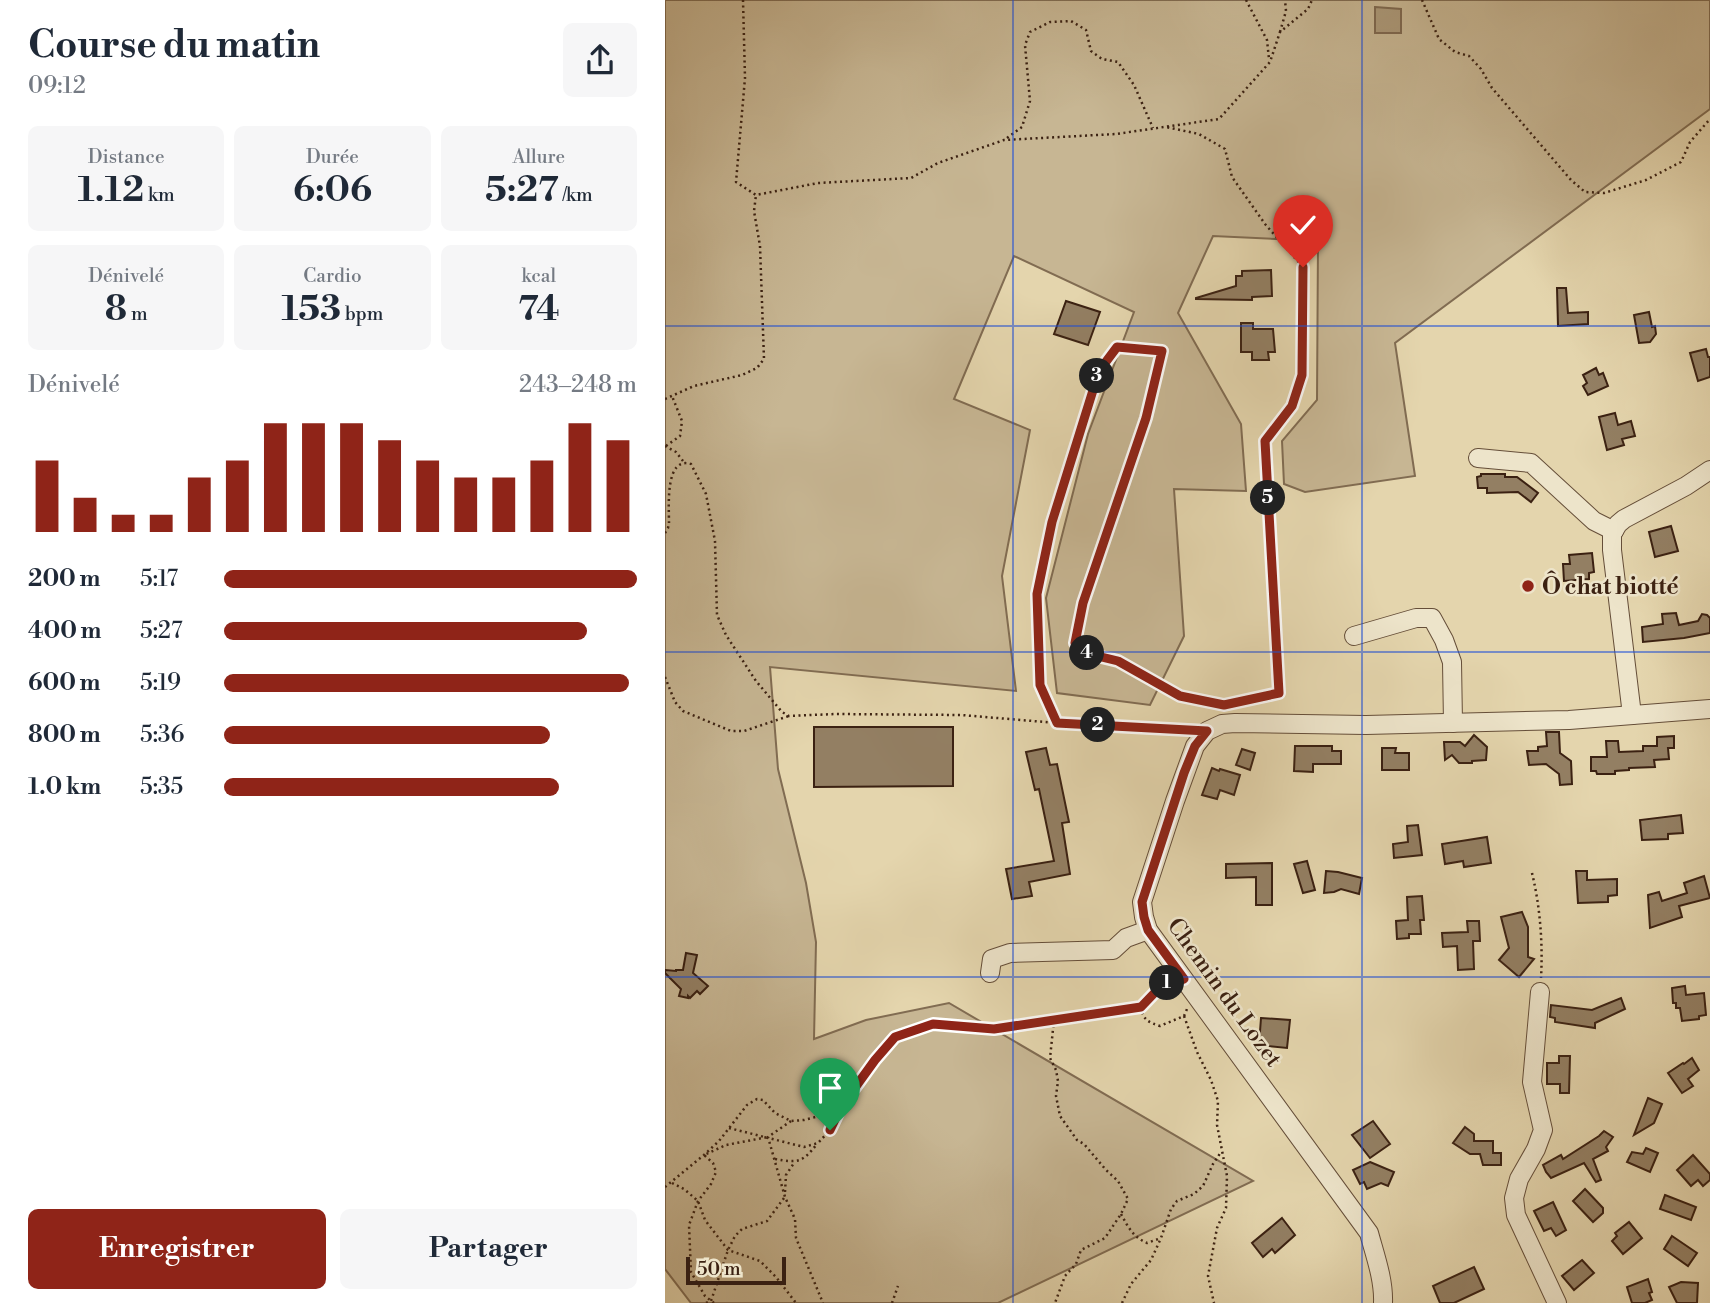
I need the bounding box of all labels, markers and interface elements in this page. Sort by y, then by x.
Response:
text: Course du matin [28,22,320,69]
button: share [563,23,637,97]
text: 09:12 [28,72,86,100]
text: Distance [88,145,165,169]
text: Durée [306,145,359,169]
text: Allure [512,145,565,169]
text: 1.12 [78,169,144,212]
text: 6:06 [293,169,372,212]
text: 5:27 [485,169,559,212]
text: km [144,183,175,207]
text: /km [559,183,593,207]
pin [1273,195,1333,267]
icon: check [1284,206,1322,244]
text: Dénivelé [88,264,164,288]
text: Cardio [303,264,362,288]
text: kcal [522,264,556,288]
text: 8 [105,288,127,331]
text: 153 [282,288,341,331]
text: 74 [518,288,560,331]
text: m [127,302,148,326]
text: bpm [341,302,383,326]
pin: 3 [1079,358,1115,394]
text: 3 [1091,363,1102,387]
text: Dénivelé [28,371,120,399]
text: 243–248 m [519,371,637,399]
pin: 5 [1251,480,1285,516]
text: 5 [1262,485,1273,509]
text: 200 m [28,565,100,593]
text: 5:17 [140,565,178,593]
place label: Ô chat biotté [1542,570,1679,601]
marker: Ô chat biotté [1520,578,1536,594]
text: 400 m [28,617,101,645]
text: 5:27 [140,617,182,645]
pin: 4 [1069,636,1105,670]
text: 4 [1080,640,1093,664]
text: 600 m [28,669,101,697]
text: 5:19 [140,669,181,697]
pin: 2 [1081,708,1115,742]
text: 2 [1092,712,1103,736]
text: 800 m [28,721,101,749]
text: 5:36 [140,721,185,749]
text: 1.0 km [28,773,101,801]
text: 5:35 [140,773,183,801]
street label: Chemin du Lozet [1161,913,1288,1072]
pin: 1 [1149,965,1185,1000]
text: 1 [1162,970,1171,994]
pin [800,1058,860,1130]
icon: arrive [811,1069,849,1107]
button: Enregistrer [28,1209,326,1289]
button: Partager [340,1209,637,1289]
scale bar [686,1254,786,1286]
text: 50 m [697,1257,741,1281]

